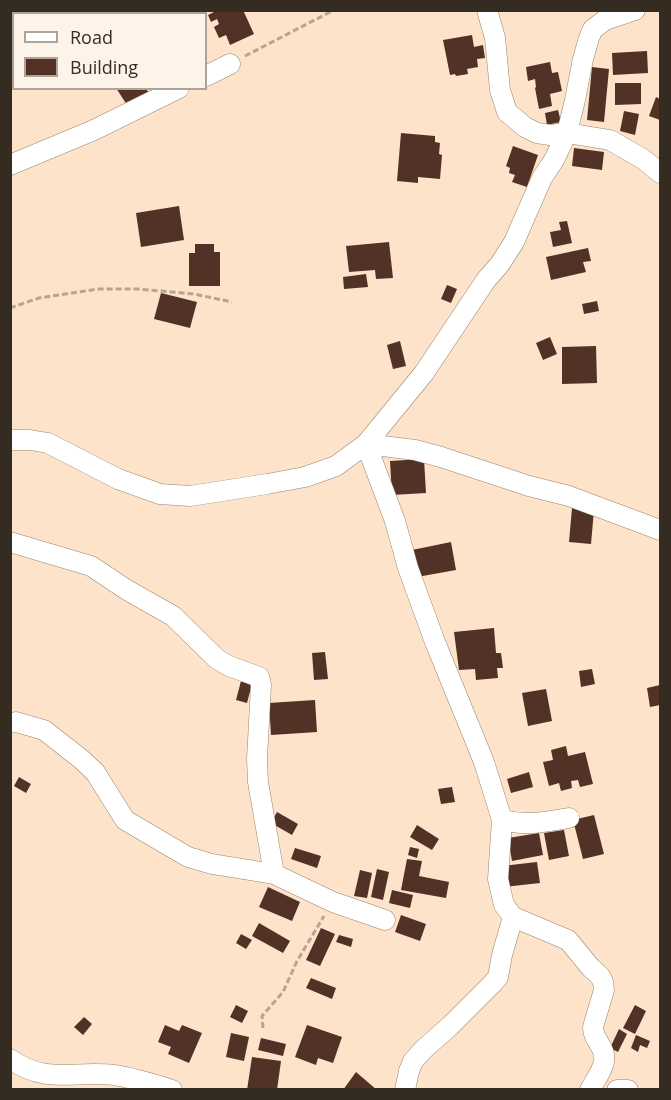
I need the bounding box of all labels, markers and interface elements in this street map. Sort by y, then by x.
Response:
legend [12,12,207,90]
text: Road [70,25,113,49]
text: Building [70,55,138,79]

